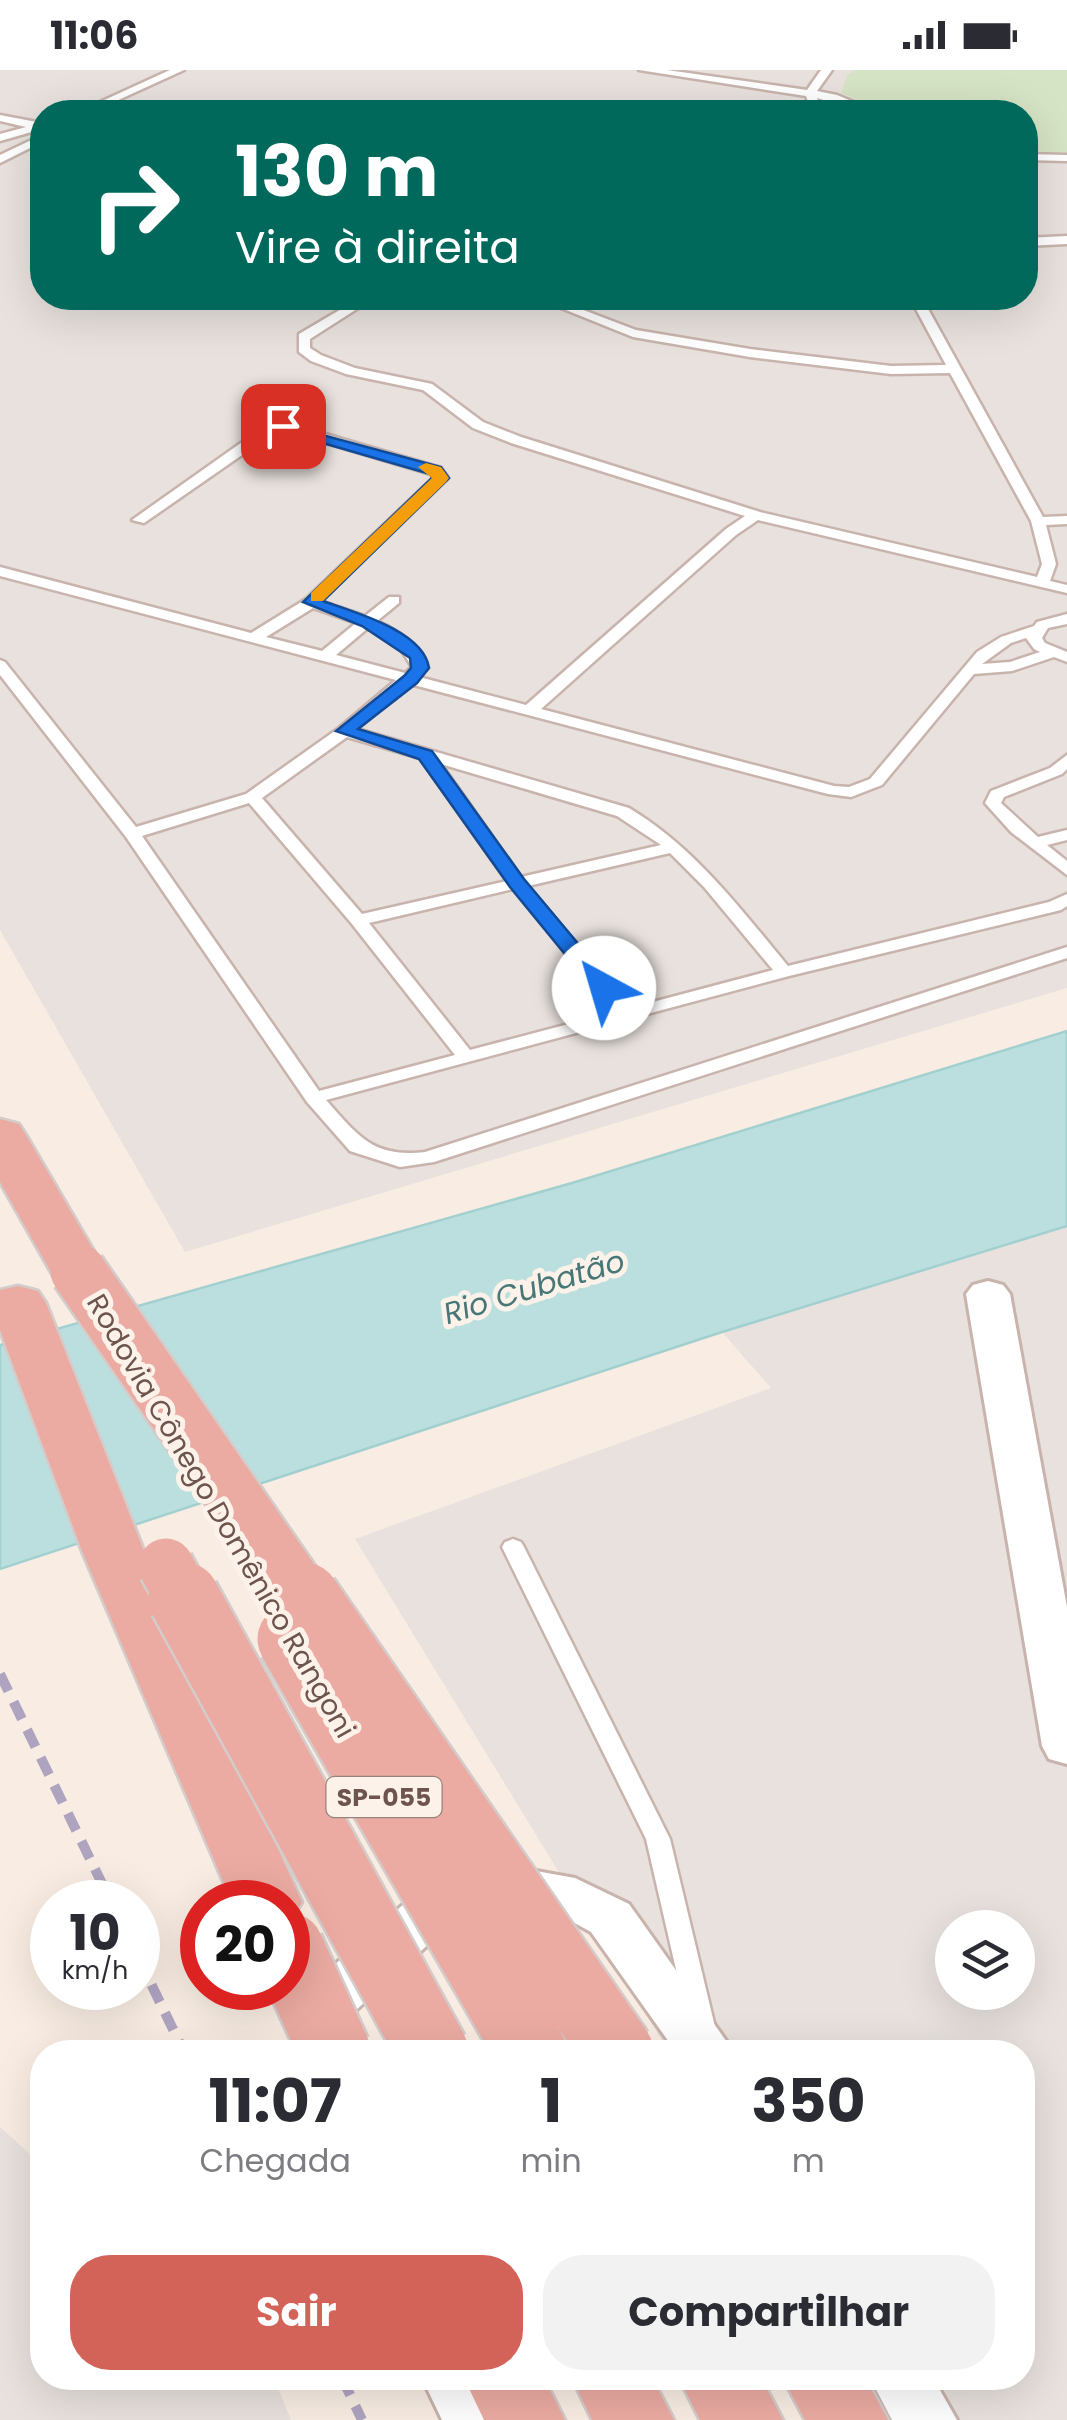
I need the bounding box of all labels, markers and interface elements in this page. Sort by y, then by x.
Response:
text: 11:06 [50,9,138,62]
text: 130 m [235,122,438,221]
icon: right [70,140,200,270]
text: Vire à direita [235,216,520,279]
pin [241,384,326,469]
icon: arrive [256,399,311,454]
position arrow [552,936,656,1040]
water label: Rio Cubatão [438,1239,630,1335]
street label: Rodovia Cônego Domênico Rangoni [77,1287,365,1745]
road number: SP-055 [326,1777,442,1817]
speed limit sign: 20 [180,1880,310,2010]
text: 10 [69,1897,121,1968]
map controls [935,1910,1035,2010]
button: layers [935,1910,1035,2010]
text: km/h [62,1953,128,1988]
text: 11:07 [209,2059,342,2143]
text: 1 [540,2059,562,2143]
text: 350 [751,2059,866,2143]
text: Chegada [199,2138,351,2183]
text: min [520,2138,582,2183]
text: m [792,2138,825,2183]
button: Sair [70,2255,523,2370]
button: Compartilhar [543,2255,995,2370]

